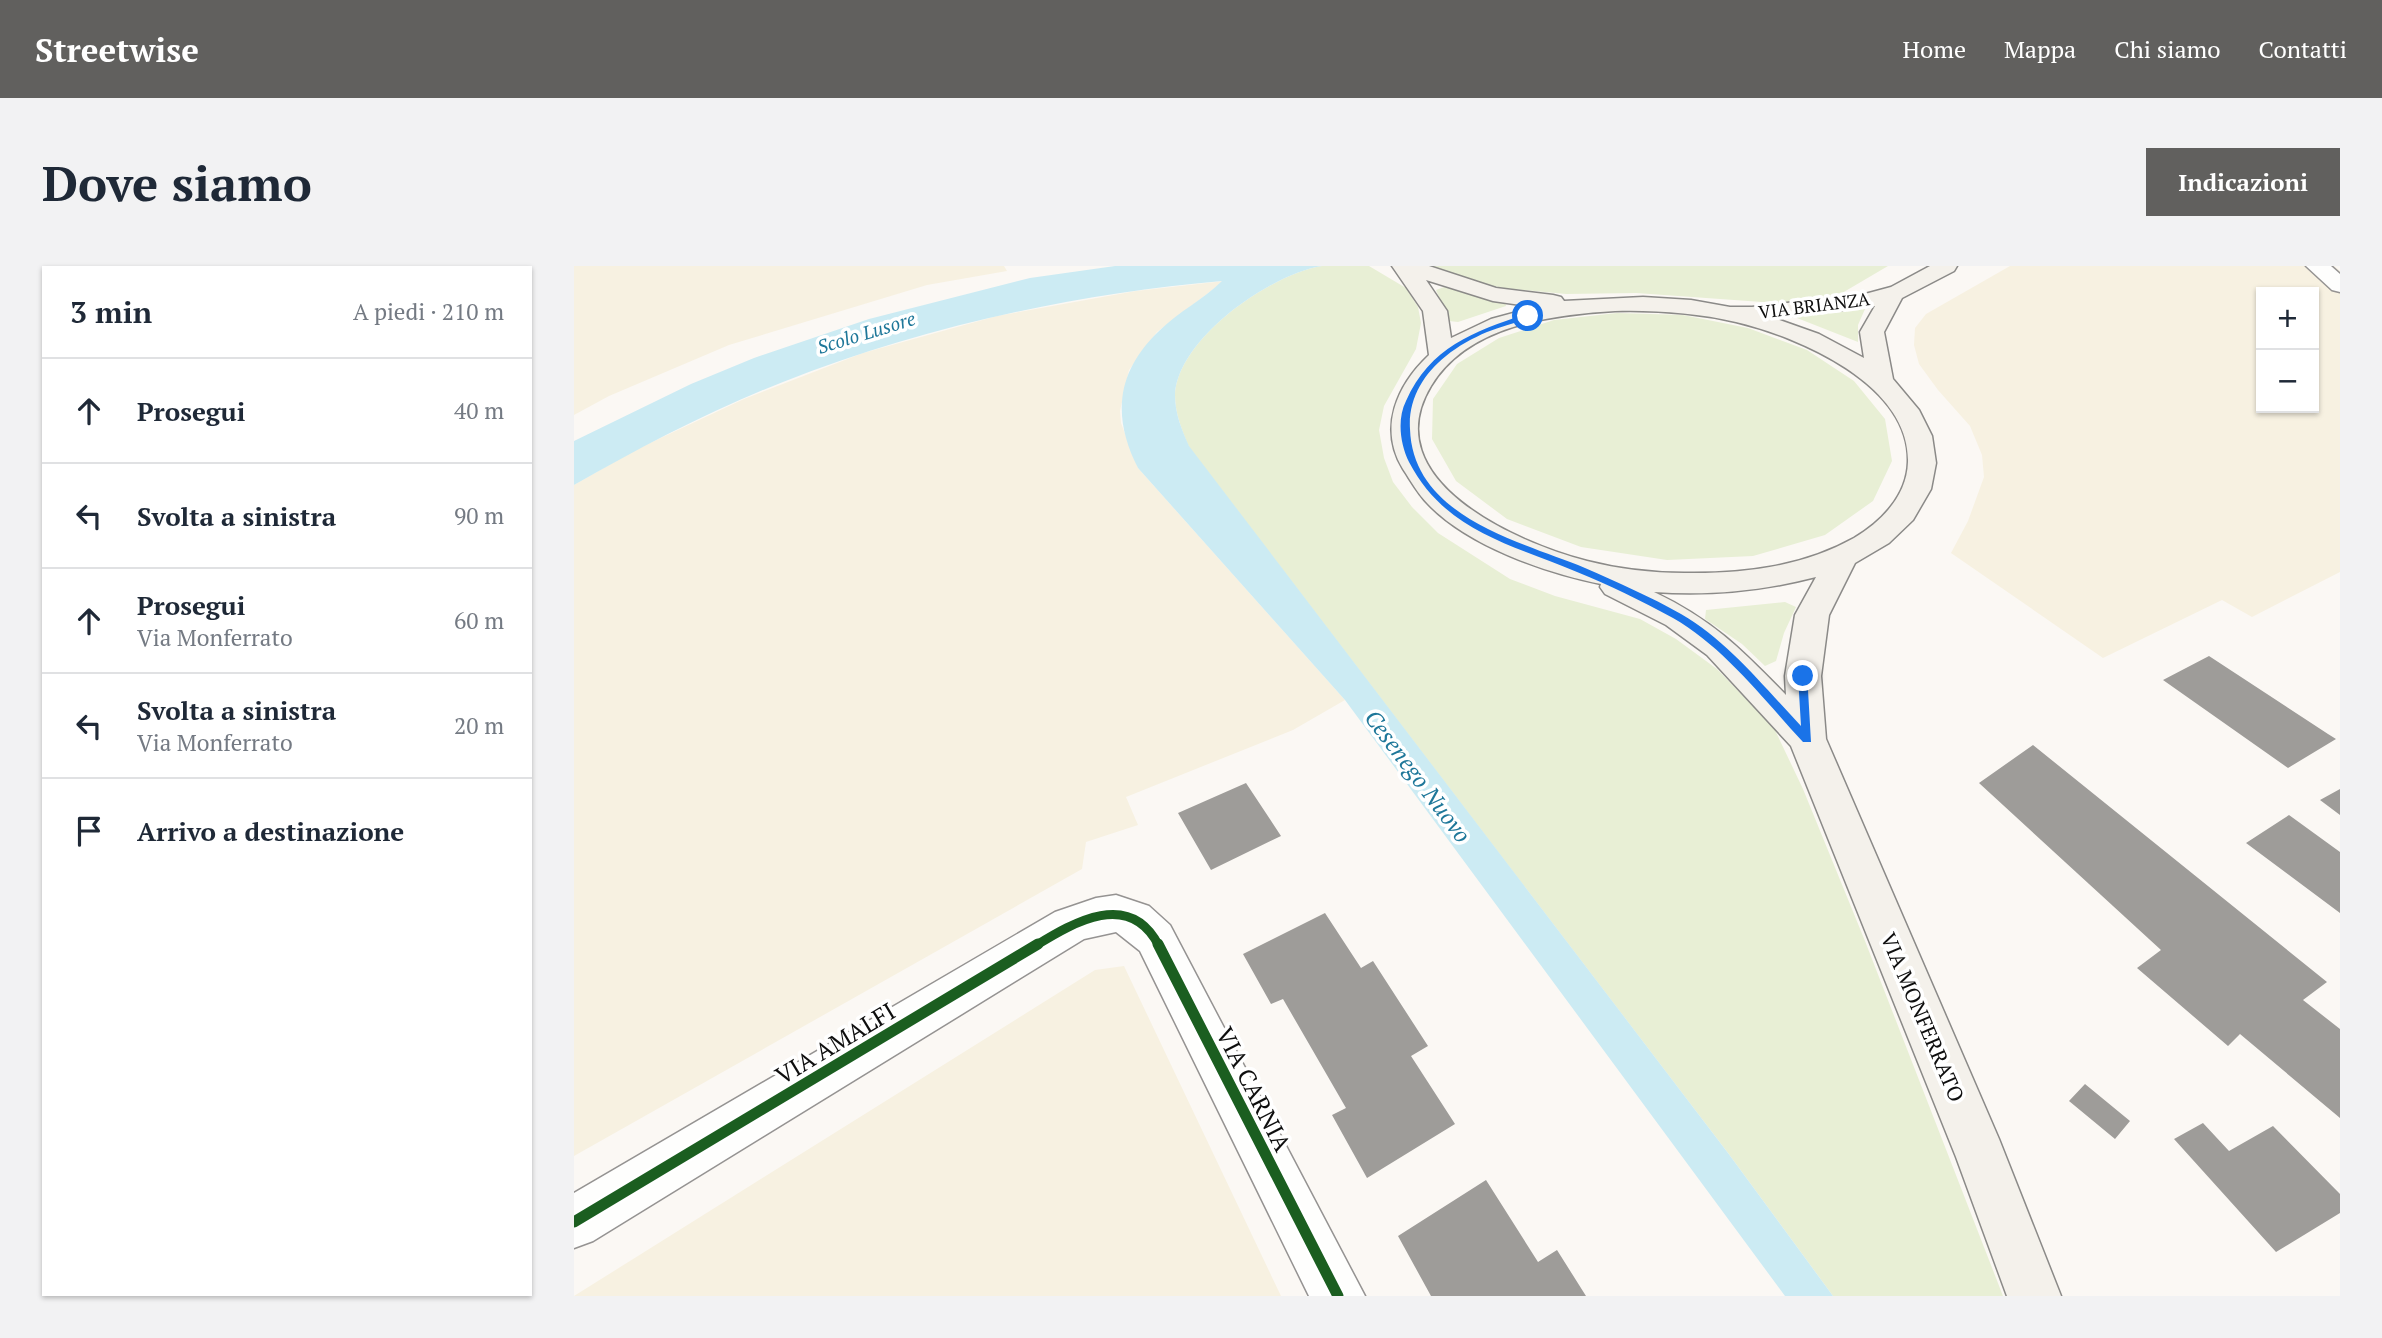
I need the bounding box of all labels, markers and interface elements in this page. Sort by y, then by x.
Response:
text: Streetwise [35,28,199,71]
text: Home [1902,33,1966,65]
text: Mappa [2004,33,2076,65]
text: Chi siamo [2114,33,2221,65]
text: Contatti [2259,33,2347,65]
button: Indicazioni [2146,148,2340,216]
text: Dove siamo [42,150,312,215]
street label: VIA BRIANZA [1757,286,1872,324]
map controls [2256,287,2319,413]
button: + [2256,287,2319,350]
text: 3 min [70,292,152,332]
text: A piedi · 210 m [353,296,504,327]
route start [1512,300,1543,331]
water label: Scolo Lusore [814,305,919,359]
button: − [2256,350,2319,413]
icon: ahead [70,392,108,430]
text: Prosegui [137,394,245,428]
text: 40 m [454,395,504,426]
icon: left [70,497,108,535]
text: Svolta a sinistra [137,499,336,533]
text: 90 m [454,500,504,531]
text: Prosegui [137,588,245,622]
icon: ahead [70,602,108,640]
text: 60 m [454,605,504,636]
text: Via Monferrato [137,622,293,653]
route end [1787,660,1818,691]
text: Svolta a sinistra [137,693,336,727]
water label: Cesenego Nuovo [1358,703,1478,849]
icon: left [70,707,108,745]
text: 20 m [454,710,504,741]
text: Via Monferrato [137,727,293,758]
icon: arrive [70,812,108,850]
text: Arrivo a destinazione [137,814,404,848]
street label: VIA MONFERRATO [1875,928,1971,1106]
street label: VIA AMALFI [769,995,901,1091]
street label: VIA CARNIA [1209,1021,1299,1157]

